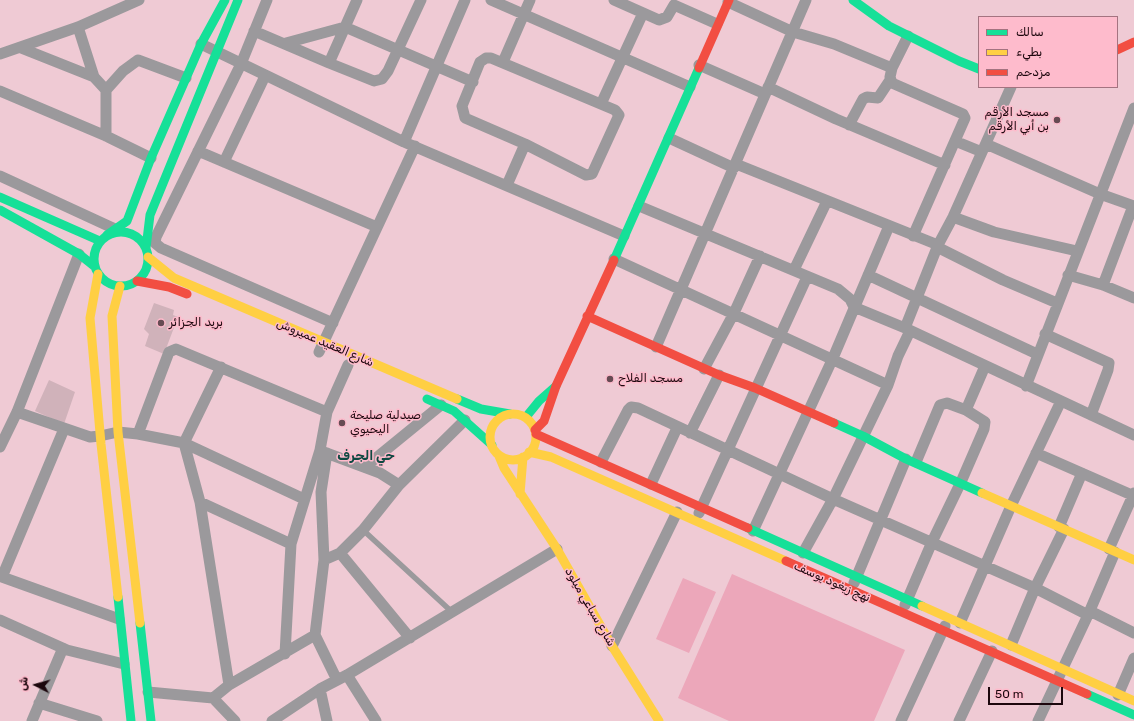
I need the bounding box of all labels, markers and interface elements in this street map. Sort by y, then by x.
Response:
legend [978,16,1118,88]
text: سالك [1016,25,1044,39]
text: بطيء [1016,45,1042,59]
text: مزدحم [1016,65,1050,79]
place label: مسجد الأرقم بن أبي الأرقم [985,106,1049,134]
marker: مسجد الأرقم بن أبي الأرقم [1052,115,1062,125]
place label: بريد الجزائر [169,316,223,330]
street label: شارع العقيد عميروش [274,316,376,370]
marker: بريد الجزائر [156,318,166,328]
place label: مسجد الفلاح [618,372,683,386]
marker: مسجد الفلاح [605,374,615,384]
place label: صيدلية صليحة اليحيوي [350,409,421,437]
marker: صيدلية صليحة اليحيوي [337,418,347,428]
district label: حي الجرف [337,448,395,464]
street label: نهج زيغود يوسف [791,559,873,605]
street label: شارع سباعي ميلود [562,565,618,649]
north arrow [16,665,56,705]
text: ش [16,676,31,691]
scale bar [990,679,1065,705]
text: 50 m [995,687,1023,701]

